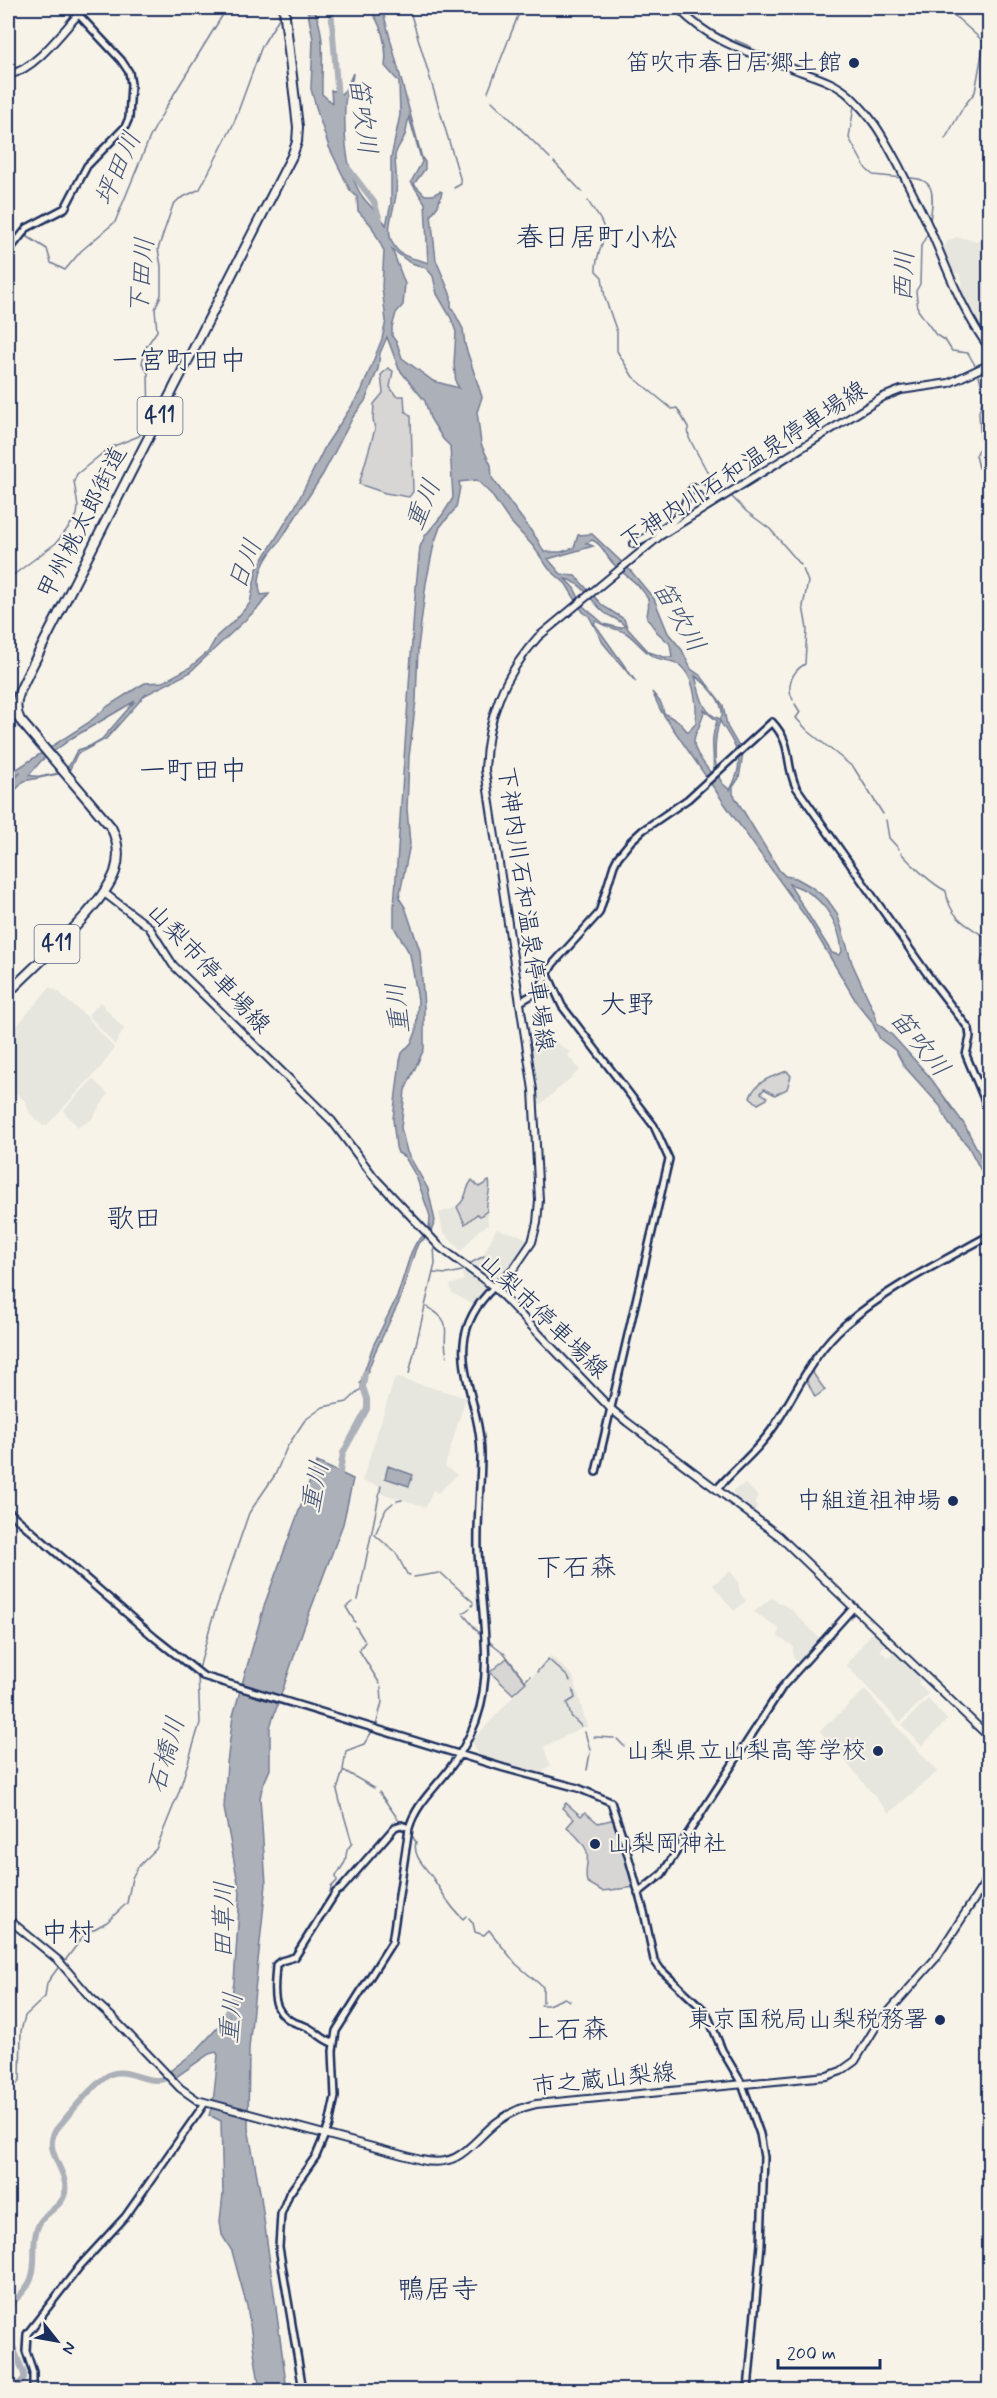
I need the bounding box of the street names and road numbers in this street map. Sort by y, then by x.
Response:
street label: 下神内川石和温泉停車場線 [615,375,873,557]
road number: 411 [138,397,182,435]
street label: 甲州桃太郎街道 [31,441,135,605]
street label: 下神内川石和温泉停車場線 [490,764,560,1054]
street label: 山梨市停車場線 [139,897,277,1041]
road number: 411 [34,925,80,963]
street label: 山梨市停車場線 [472,1247,614,1387]
street label: 市之蔵山梨線 [531,2057,677,2103]

